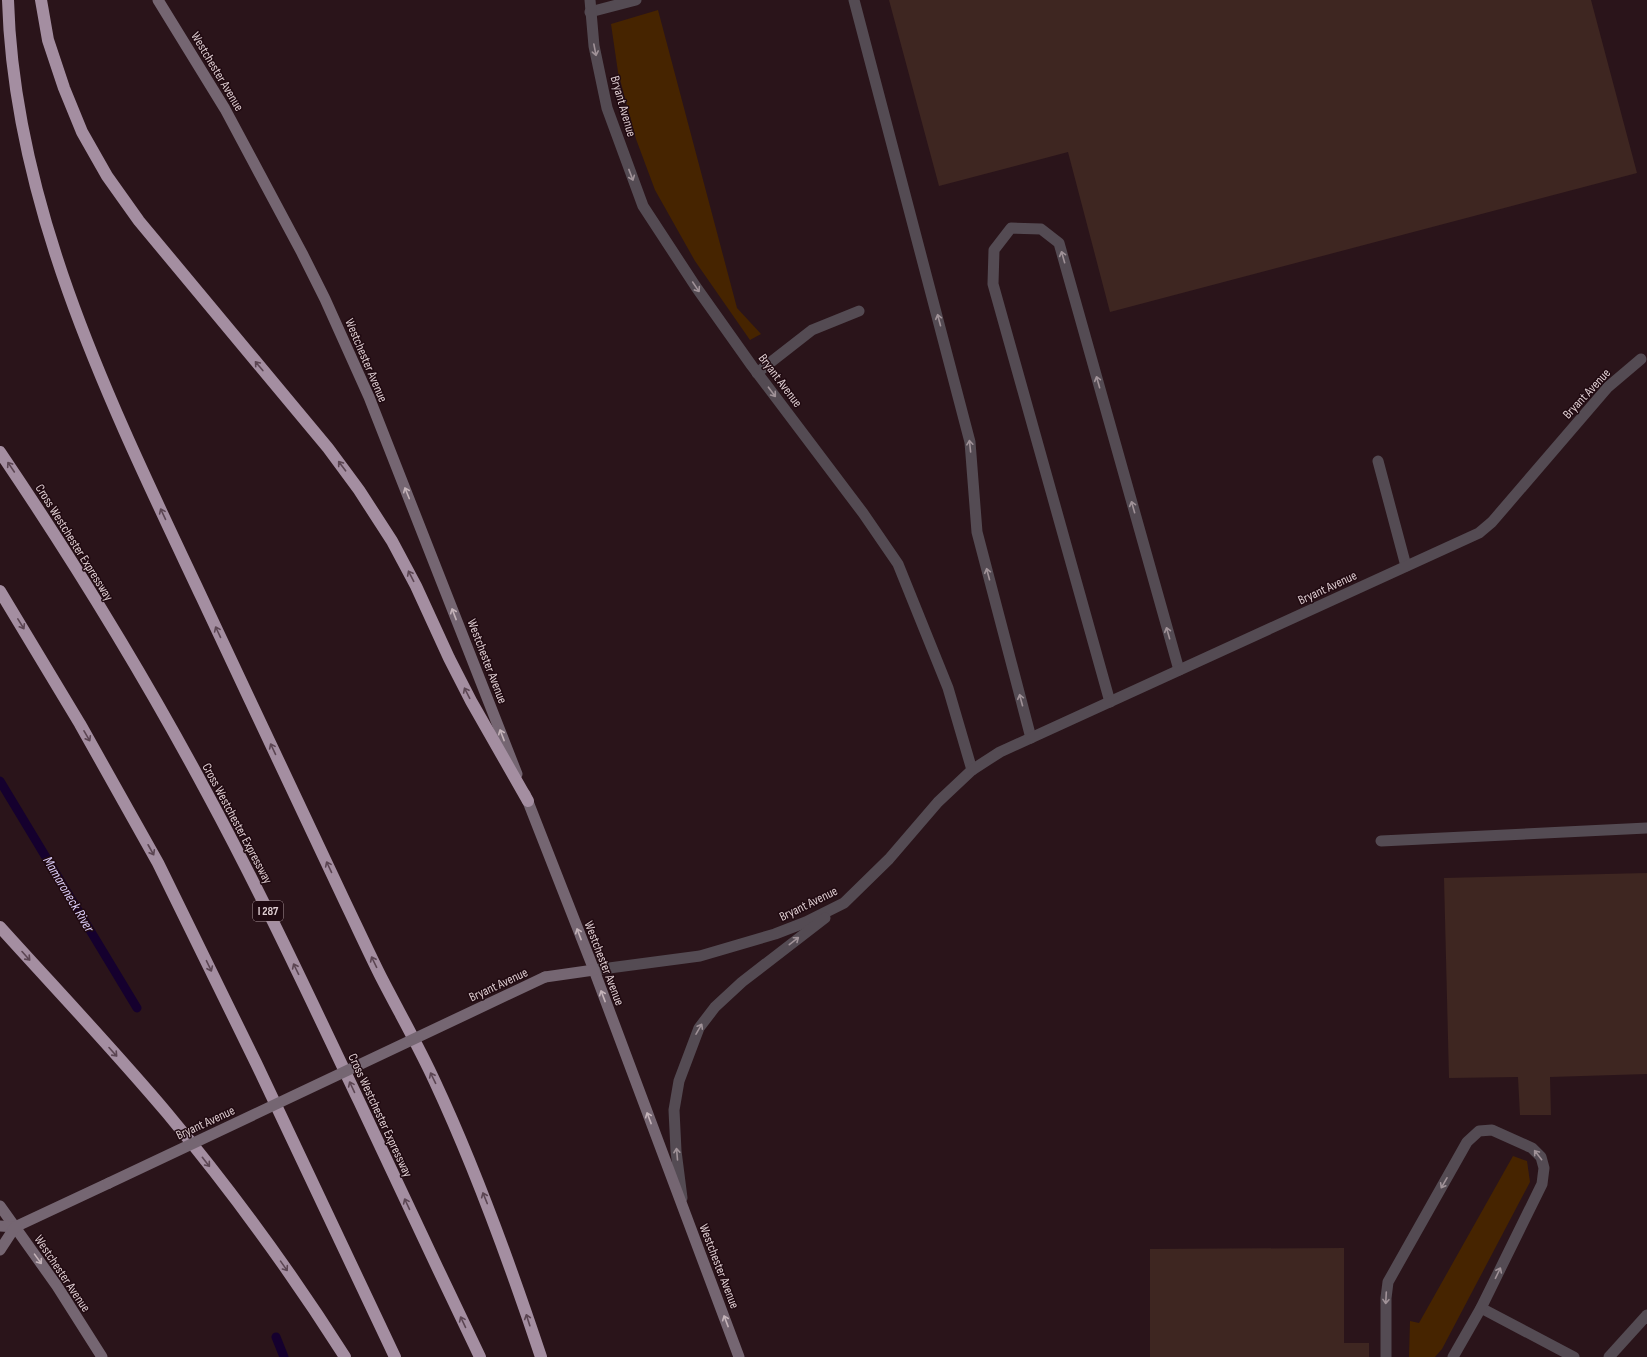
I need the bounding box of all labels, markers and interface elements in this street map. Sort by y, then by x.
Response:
street label: Westchester Avenue [187,29,247,114]
one-way arrow [591,44,599,57]
street label: Bryant Avenue [607,74,639,139]
one-way arrow [628,169,636,181]
one-way arrow [1059,251,1066,264]
one-way arrow [692,281,700,292]
one-way arrow [934,314,942,327]
street label: Westchester Avenue [341,316,391,405]
street label: Bryant Avenue [755,351,806,411]
one-way arrow [255,361,264,371]
street label: Bryant Avenue [1559,365,1614,422]
one-way arrow [1094,376,1101,389]
one-way arrow [768,387,776,398]
one-way arrow [967,440,974,453]
one-way arrow [338,461,346,472]
one-way arrow [7,462,15,473]
street label: Cross Westchester Expressway [32,481,117,604]
one-way arrow [403,487,410,499]
one-way arrow [1129,501,1136,514]
one-way arrow [159,508,166,520]
street label: Bryant Avenue [1296,567,1359,608]
one-way arrow [984,568,991,581]
one-way arrow [406,571,414,583]
one-way arrow [450,608,458,620]
street label: Westchester Avenue [464,617,511,706]
one-way arrow [16,619,25,630]
one-way arrow [214,626,221,638]
one-way arrow [1164,626,1171,639]
one-way arrow [463,688,471,700]
one-way arrow [1017,694,1024,707]
one-way arrow [497,729,505,741]
one-way arrow [84,730,92,742]
one-way arrow [269,744,276,756]
street label: Cross Westchester Expressway [198,760,276,887]
one-way arrow [147,844,155,856]
water label: Mamaroneck River [39,853,98,936]
one-way arrow [325,861,332,873]
street label: Bryant Avenue [777,883,840,925]
road number: I 287 [253,901,283,921]
street label: Westchester Avenue [581,919,628,1008]
one-way arrow [575,929,583,941]
one-way arrow [789,937,800,946]
one-way arrow [22,950,31,961]
one-way arrow [370,957,377,969]
one-way arrow [206,960,213,972]
one-way arrow [292,964,299,976]
street label: Bryant Avenue [467,964,530,1005]
one-way arrow [599,991,607,1003]
one-way arrow [696,1023,704,1035]
one-way arrow [109,1047,118,1057]
street label: Cross Westchester Expressway [344,1051,416,1180]
one-way arrow [429,1073,436,1085]
one-way arrow [348,1081,355,1093]
street label: Bryant Avenue [174,1102,237,1143]
one-way arrow [645,1112,653,1124]
one-way arrow [673,1148,680,1161]
one-way arrow [1534,1150,1542,1161]
one-way arrow [202,1156,211,1167]
one-way arrow [1440,1177,1447,1189]
one-way arrow [480,1192,488,1204]
one-way arrow [403,1199,410,1211]
street label: Westchester Avenue [696,1222,743,1311]
street label: Westchester Avenue [31,1232,94,1315]
one-way arrow [33,1253,42,1264]
one-way arrow [280,1260,288,1271]
one-way arrow [1495,1267,1502,1279]
one-way arrow [1383,1291,1390,1304]
one-way arrow [524,1314,532,1326]
one-way arrow [721,1315,729,1327]
one-way arrow [459,1316,466,1328]

